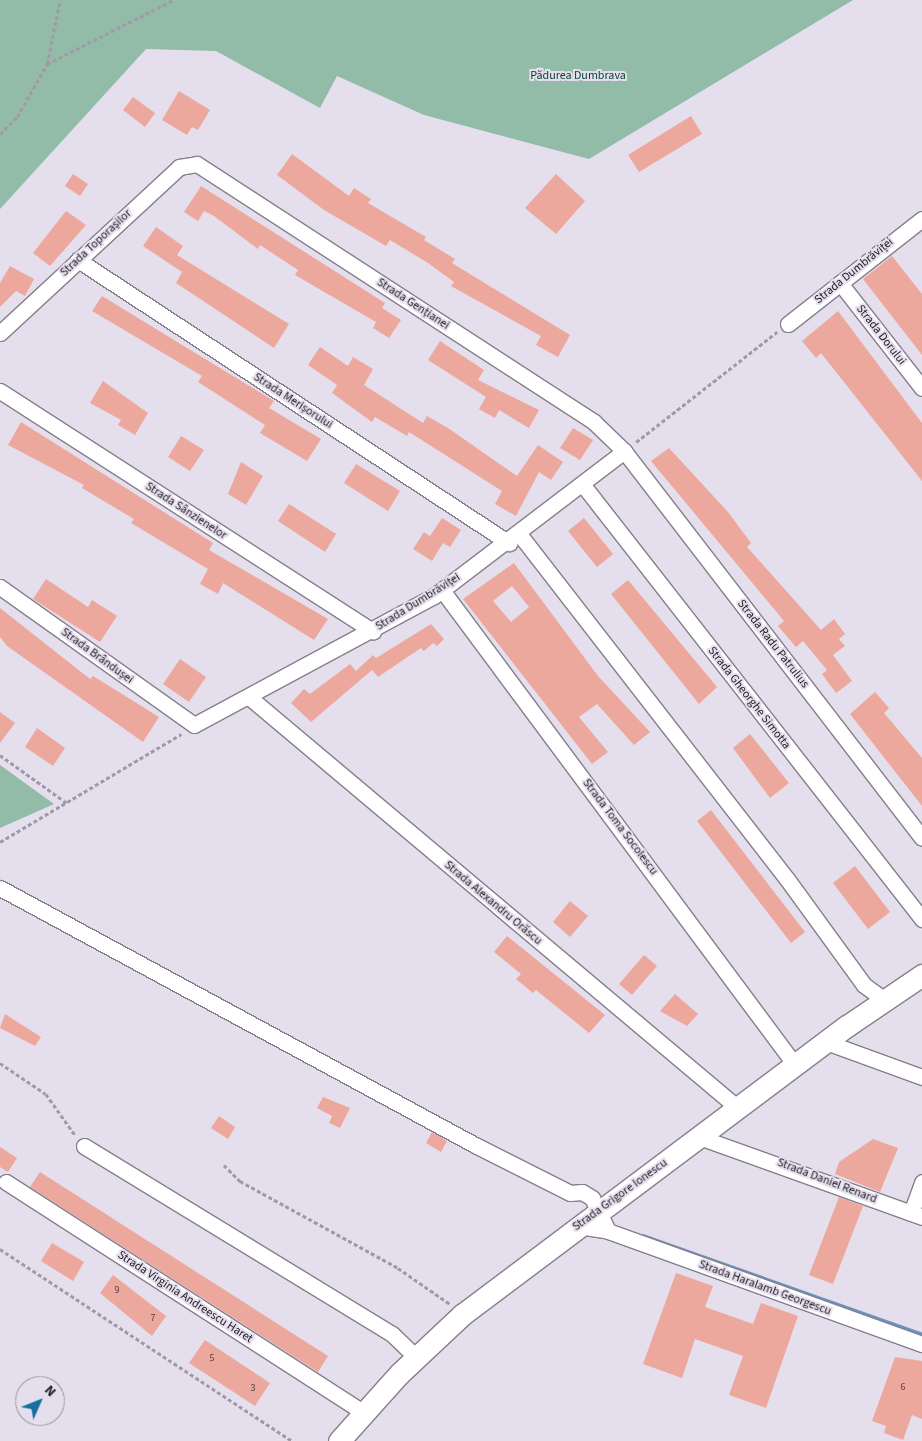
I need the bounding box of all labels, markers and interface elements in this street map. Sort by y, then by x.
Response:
park label: Pădurea Dumbrava [530,69,626,83]
street label: Strada Toporașilor [57,206,135,280]
street label: Strada Dumbrăviței [812,235,896,307]
street label: Strada Gențianei [374,275,452,333]
street label: Strada Dorului [853,302,909,368]
street label: Strada Merișorului [251,370,335,432]
street label: Strada Sânzienelor [142,479,230,543]
street label: Strada Dumbrăviței [373,570,463,634]
street label: Strada Radu Patrulius [734,597,812,691]
street label: Strada Brândușei [58,625,136,687]
street label: Strada Gheorghe Simotta [705,644,793,752]
street label: Strada Toma Socolescu [579,776,661,878]
street label: Strada Alexandru Orăscu [441,858,545,948]
street label: Strada Daniel Renard [775,1155,879,1207]
street label: Strada Grigore Ionescu [570,1156,670,1234]
street label: Strada Virginia Andreescu Haret [115,1248,255,1346]
street label: Strada Haralamb Georgescu [697,1257,833,1319]
house number: 9 [115,1285,119,1297]
house number: 7 [151,1313,155,1325]
house number: 5 [210,1353,214,1365]
north arrow [15,1376,65,1426]
text: N [40,1381,60,1402]
house number: 6 [901,1382,905,1394]
house number: 3 [251,1383,255,1395]

